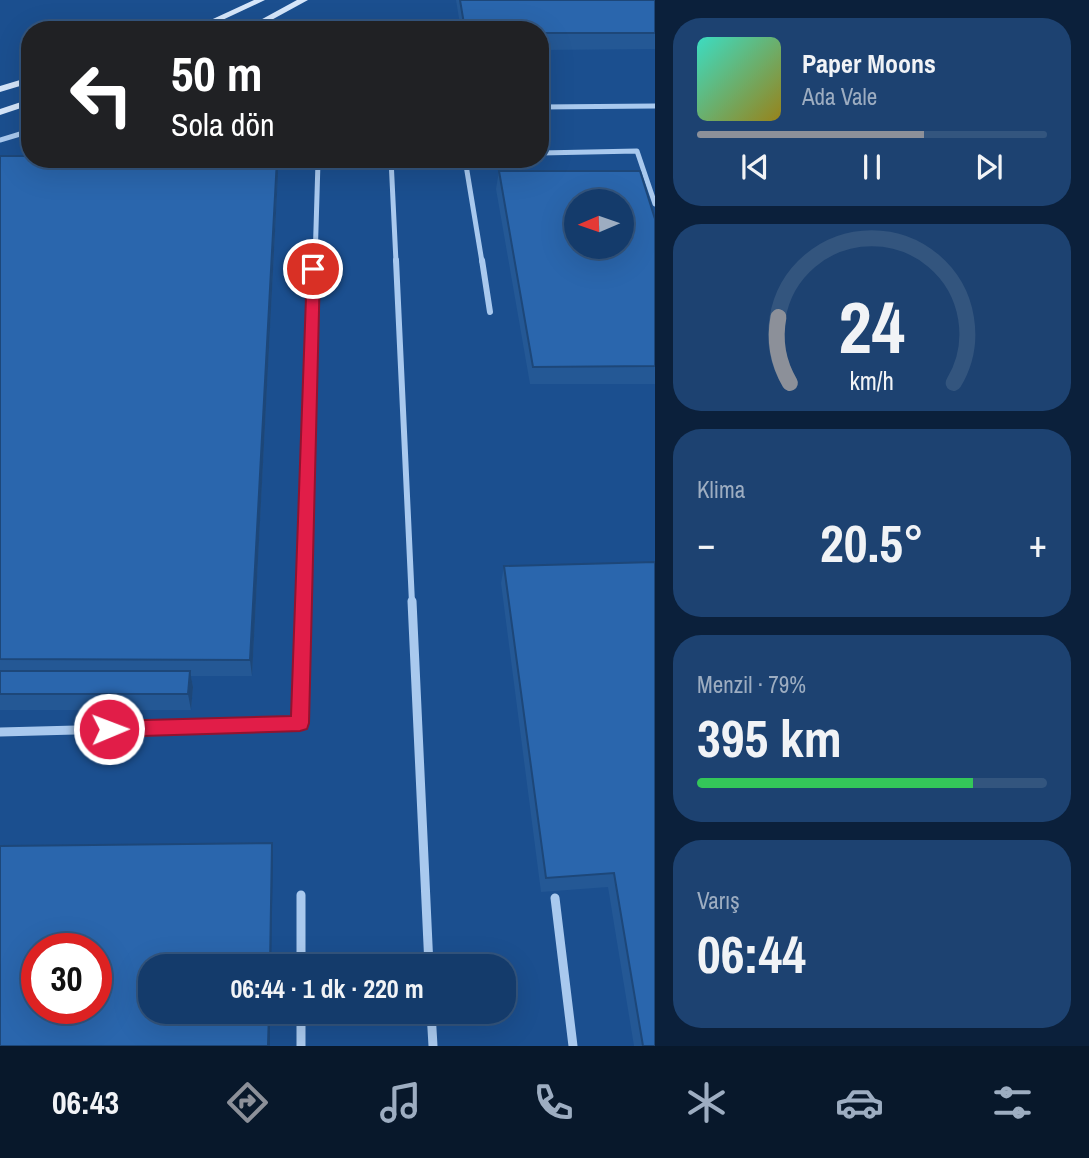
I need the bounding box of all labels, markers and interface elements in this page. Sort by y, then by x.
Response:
text: 50 m [171,40,263,106]
text: Paper Moons [802,46,936,81]
icon: left [56,49,147,140]
text: Ada Vale [802,81,877,112]
text: Sola dön [171,103,275,146]
icon: previous [736,148,774,186]
icon: pause [853,148,891,186]
icon: next [970,148,1008,186]
north arrow [564,189,634,259]
map controls [564,189,634,259]
pin [283,239,343,299]
icon: arrive [294,250,332,288]
text: 24 [839,279,905,377]
text: km/h [850,364,894,398]
text: Klima [697,474,745,505]
text: 20.5° [820,508,924,578]
text: − [697,518,715,569]
text: + [1029,518,1047,569]
text: Menzil · 79% [697,669,806,700]
position arrow [72,692,146,766]
text: 395 km [697,703,842,773]
text: Varış [697,885,740,916]
text: 06:44 [697,919,806,989]
speed limit sign: 30 [21,933,112,1024]
text: 06:44 · 1 dk · 220 m [230,971,424,1006]
icon: directions [223,1078,272,1127]
icon: music [376,1078,425,1127]
icon: phone [529,1078,578,1127]
icon: climate [682,1078,731,1127]
icon: car [835,1078,884,1127]
icon: filters [988,1078,1037,1127]
text: 06:43 [52,1081,119,1124]

